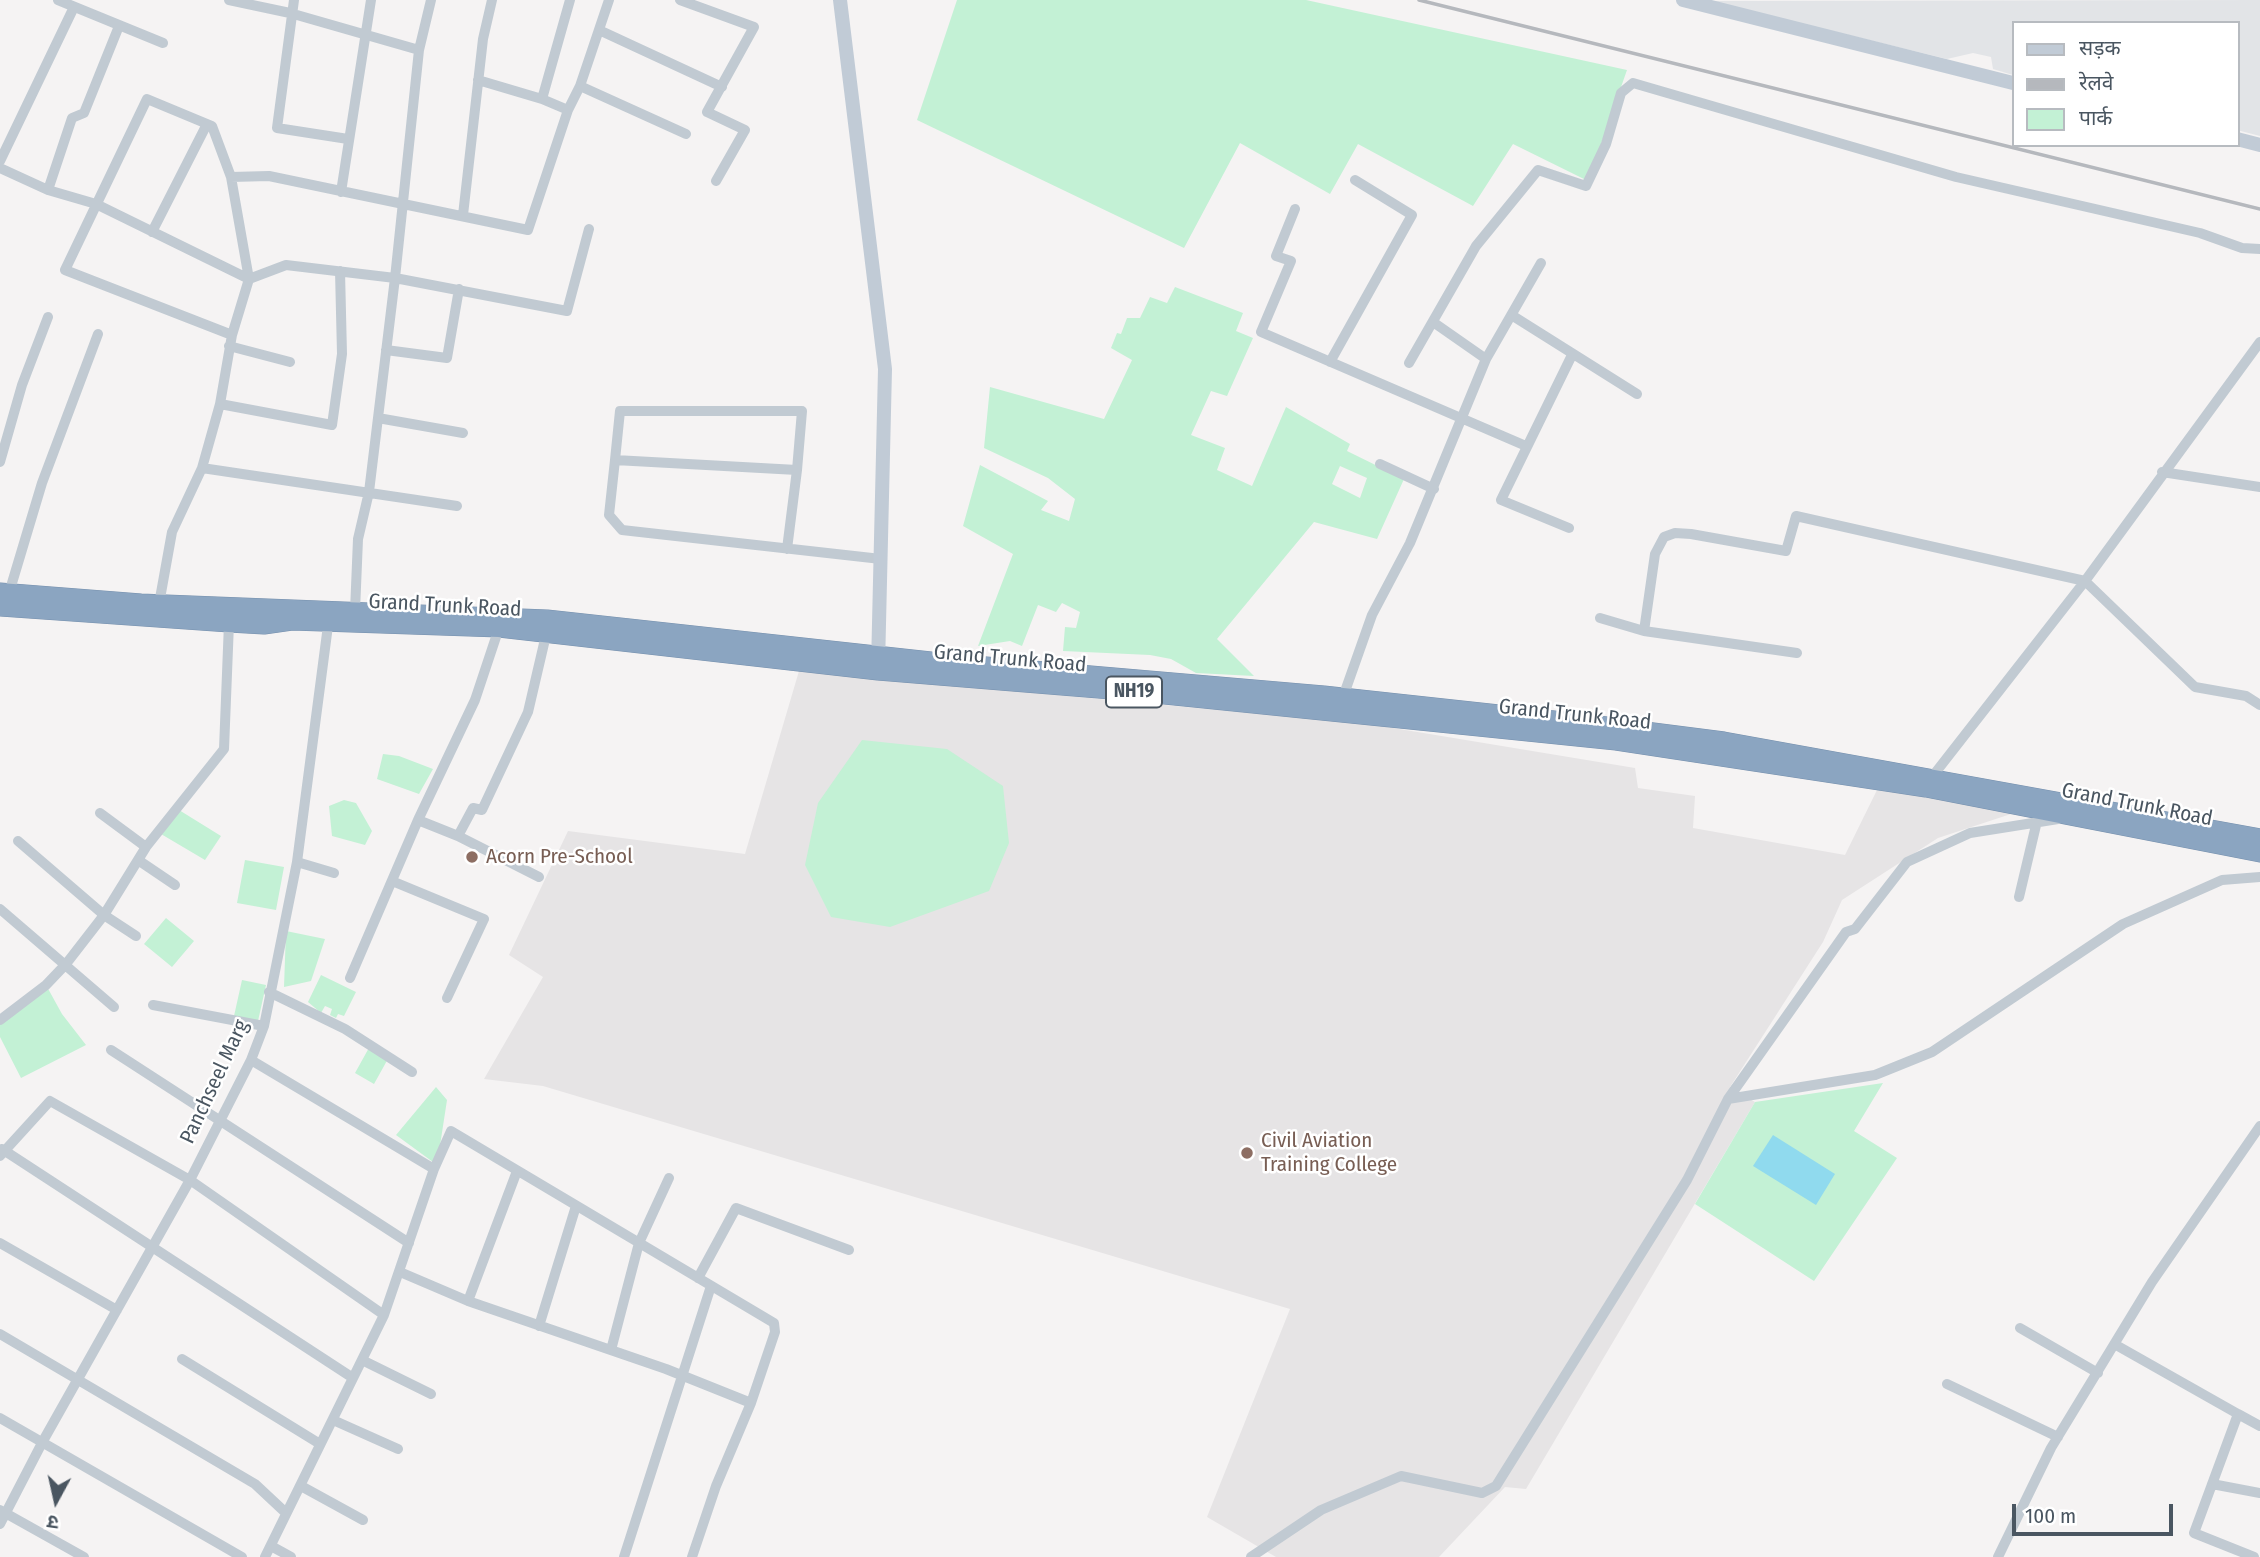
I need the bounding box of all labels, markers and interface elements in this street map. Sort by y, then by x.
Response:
legend [2011,21,2239,147]
text: सड़क [2079,35,2121,61]
text: रेलवे [2079,70,2114,96]
text: पार्क [2079,105,2113,131]
street label: Grand Trunk Road [368,589,522,623]
street label: Grand Trunk Road [933,640,1087,678]
road number: NH19 [1106,677,1162,708]
street label: Grand Trunk Road [1498,694,1652,736]
street label: Grand Trunk Road [2060,778,2214,832]
place label: Acorn Pre-School [486,844,633,870]
marker: Acorn Pre-School [464,849,480,865]
street label: Panchseel Marg [175,1016,255,1148]
place label: Civil Aviation Training College [1261,1128,1397,1178]
marker: Civil Aviation Training College [1239,1145,1255,1161]
north arrow [21,1466,91,1536]
scale bar [2015,1490,2176,1534]
text: 100 m [2025,1503,2076,1529]
text: उ [46,1510,60,1534]

